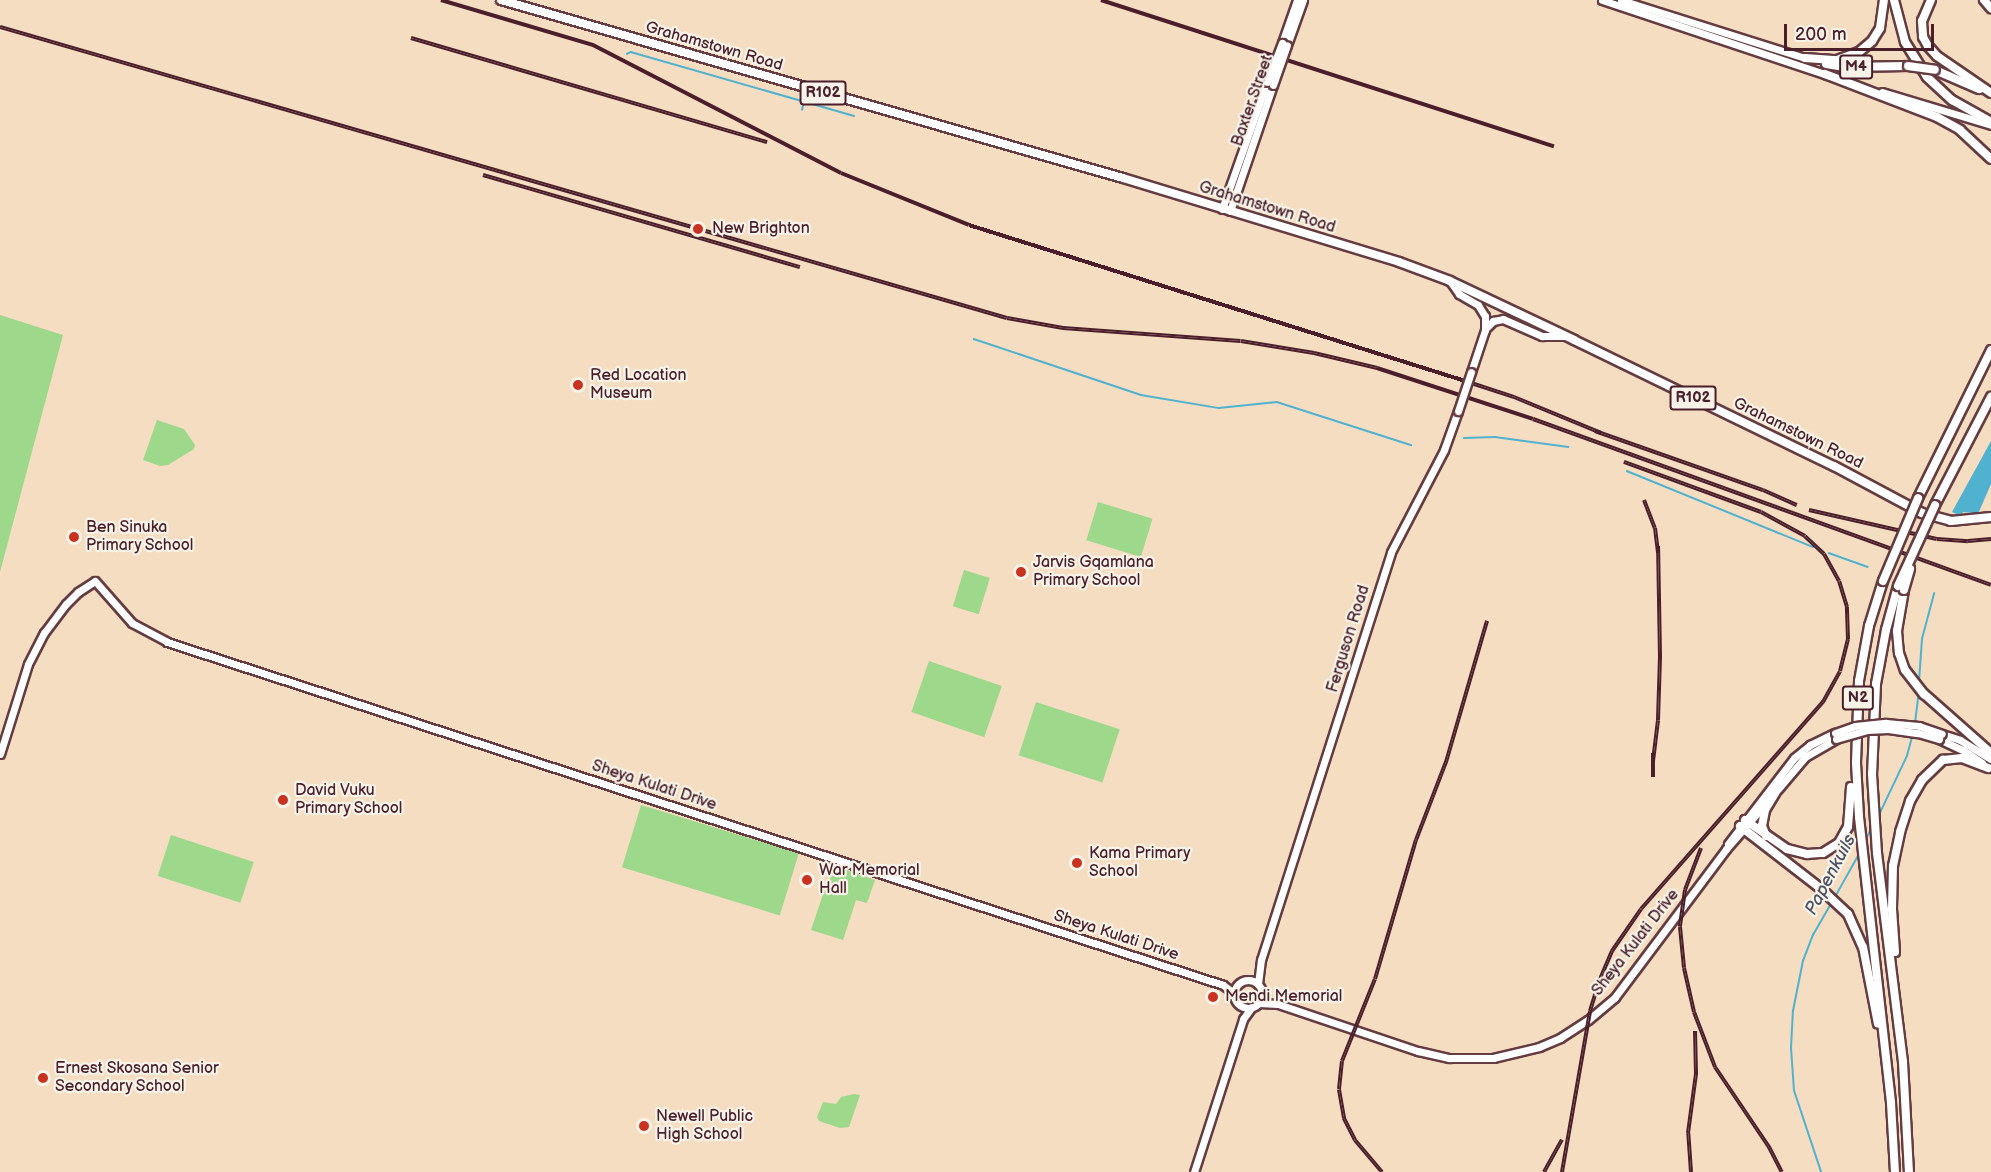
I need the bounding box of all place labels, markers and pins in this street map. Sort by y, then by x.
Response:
place label: New Brighton [712,219,810,239]
marker: New Brighton [689,220,707,238]
place label: Red Location Museum [590,366,686,404]
marker: Red Location Museum [571,378,585,392]
place label: Ben Sinuka Primary School [86,518,195,556]
marker: Ben Sinuka Primary School [67,530,81,544]
place label: Jarvis Gqamlana Primary School [1033,553,1154,591]
marker: Jarvis Gqamlana Primary School [1014,565,1028,579]
place label: David Vuku Primary School [295,781,404,819]
marker: David Vuku Primary School [276,793,290,807]
place label: Kama Primary School [1089,844,1190,882]
marker: Kama Primary School [1070,856,1084,870]
place label: War Memorial Hall [819,861,920,899]
marker: War Memorial Hall [800,873,814,887]
place label: Mendi Memorial [1225,987,1342,1007]
marker: Mendi Memorial [1206,990,1220,1004]
place label: Ernest Skosana Senior Secondary School [55,1059,219,1097]
marker: Ernest Skosana Senior Secondary School [36,1071,50,1085]
place label: Newell Public High School [656,1107,753,1145]
marker: Newell Public High School [637,1119,651,1133]

